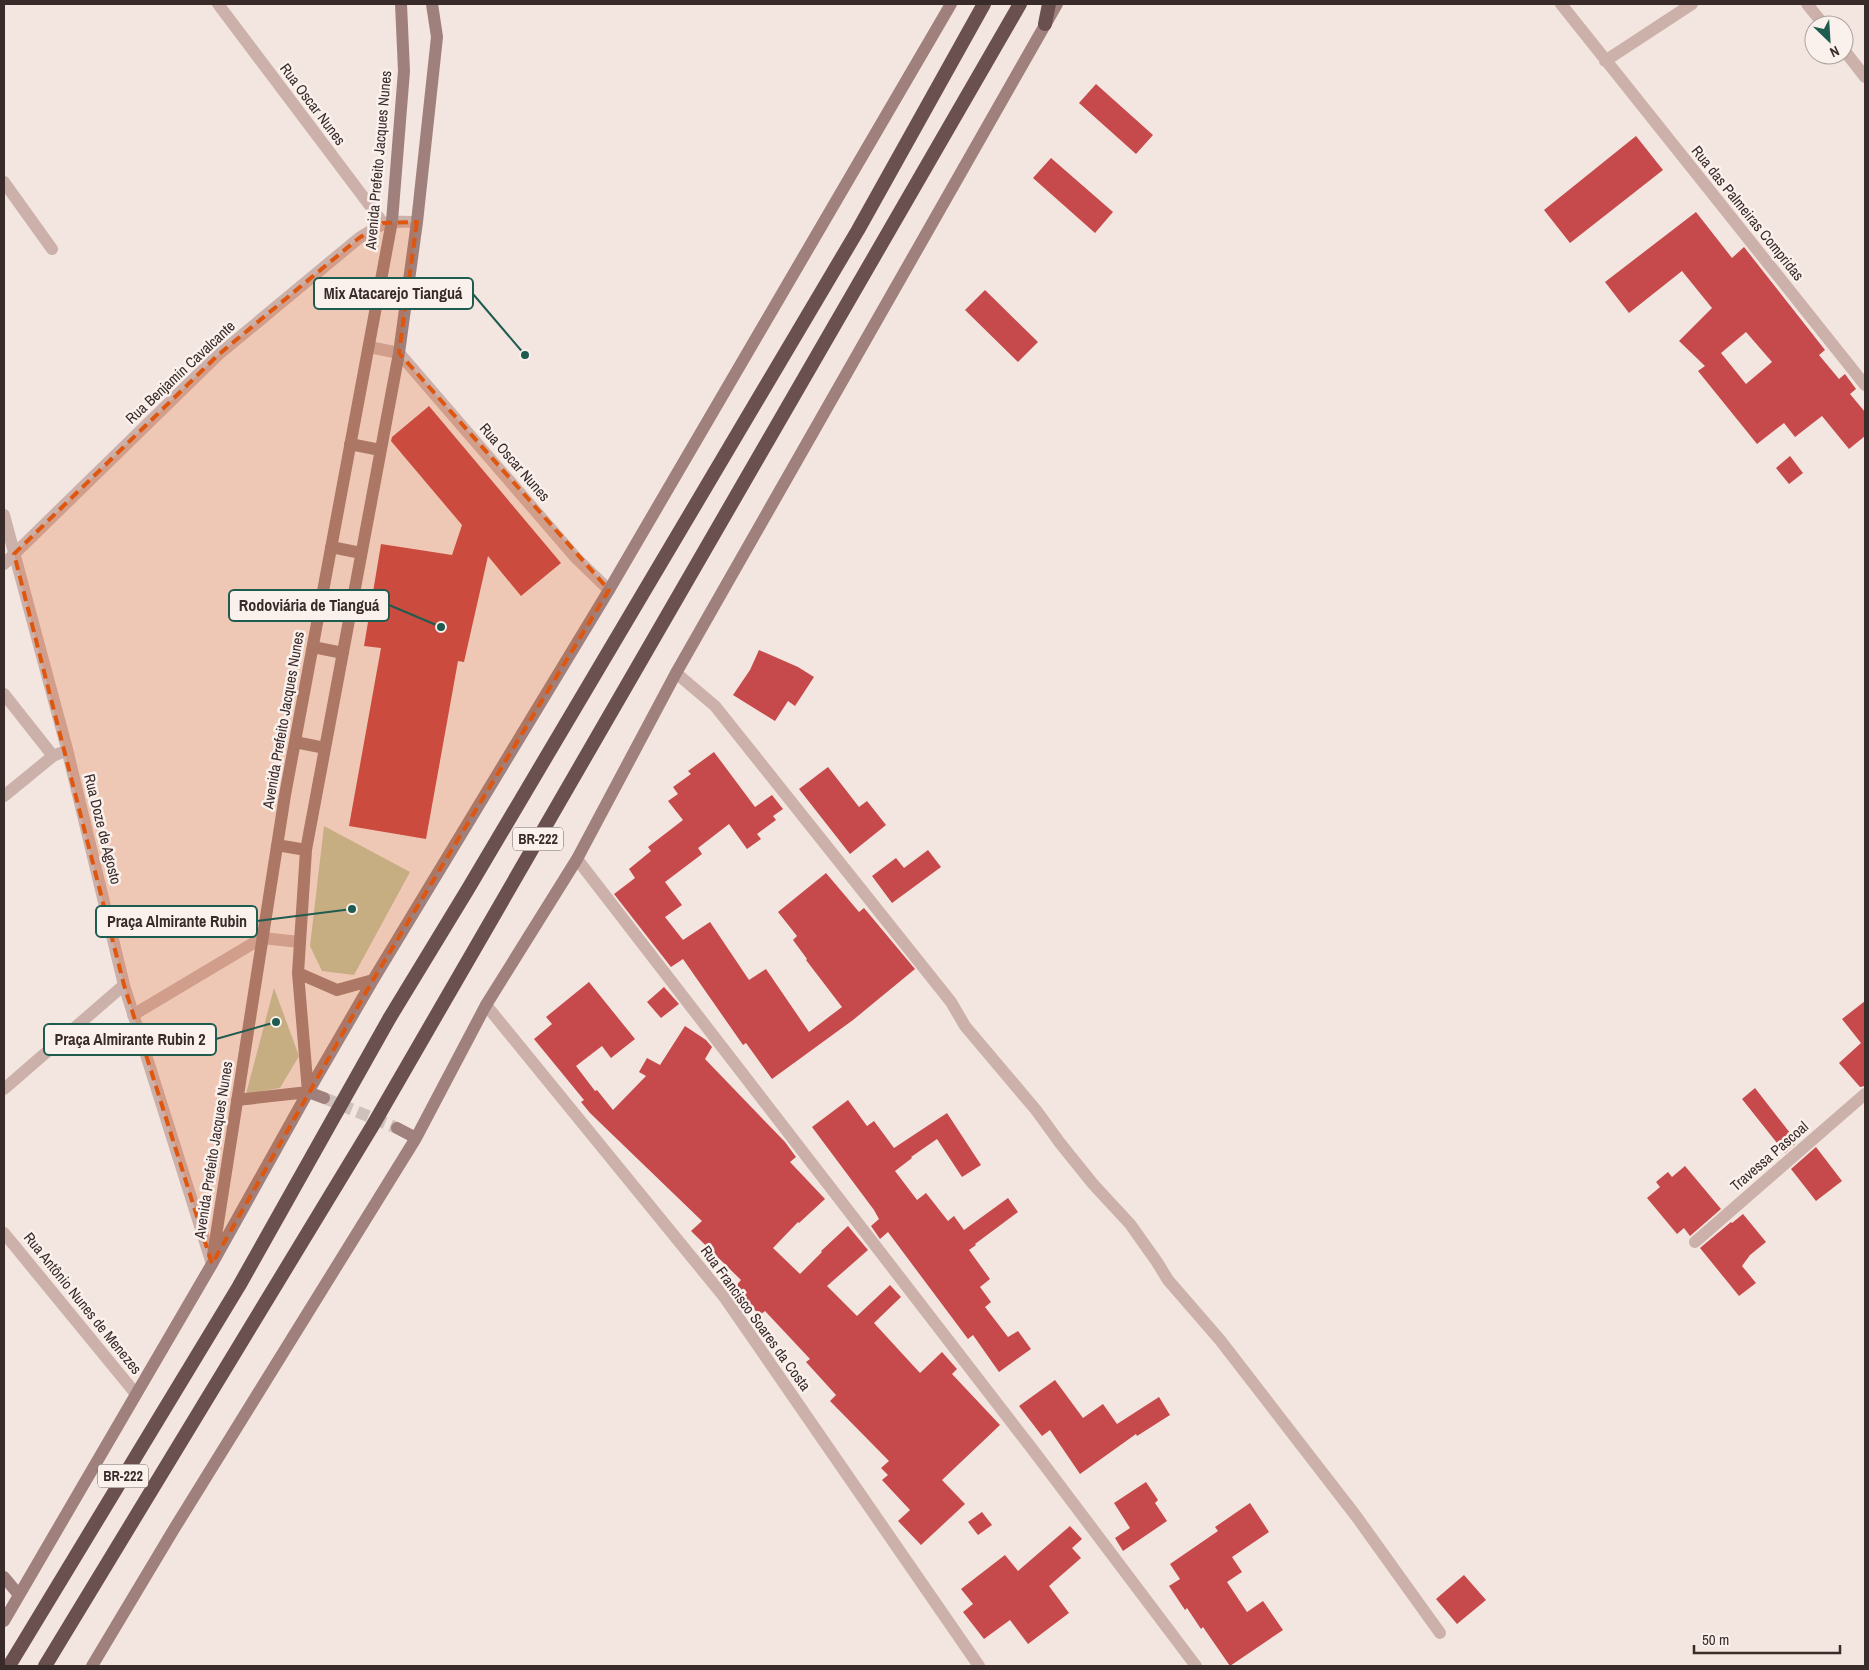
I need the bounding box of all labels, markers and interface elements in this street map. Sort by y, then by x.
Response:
north arrow [1804,15,1854,65]
text: N [1827,42,1842,62]
street label: Rua Oscar Nunes [275,59,351,149]
street label: Avenida Prefeito Jacques Nunes [360,70,396,251]
street label: Rua das Palmeiras Compridas [1687,141,1809,285]
callout: Mix Atacarejo Tianguá [314,278,473,309]
text: Mix Atacarejo Tianguá [324,282,463,304]
street label: Rua Benjamin Cavalcante [121,315,240,428]
street label: Rua Oscar Nunes [475,418,555,506]
callout: Rodoviária de Tianguá [229,590,389,621]
text: Rodoviária de Tianguá [239,594,380,616]
street label: Avenida Prefeito Jacques Nunes [257,630,309,811]
street label: Rua Doze de Agosto [79,772,127,886]
road number: BR-222 [513,828,563,851]
callout: Praça Almirante Rubin [96,906,257,937]
text: Praça Almirante Rubin [107,910,247,932]
callout: Praça Almirante Rubin 2 [44,1024,216,1055]
text: Praça Almirante Rubin 2 [54,1028,206,1050]
street label: Avenida Prefeito Jacques Nunes [188,1060,237,1241]
street label: Travessa Pascoal [1725,1116,1813,1196]
street label: Rua Antônio Nunes de Menezes [19,1228,147,1378]
street label: Rua Francisco Soares da Costa [696,1241,816,1395]
road number: BR-222 [98,1464,148,1488]
scale bar [1694,1622,1840,1654]
text: 50 m [1702,1629,1729,1650]

